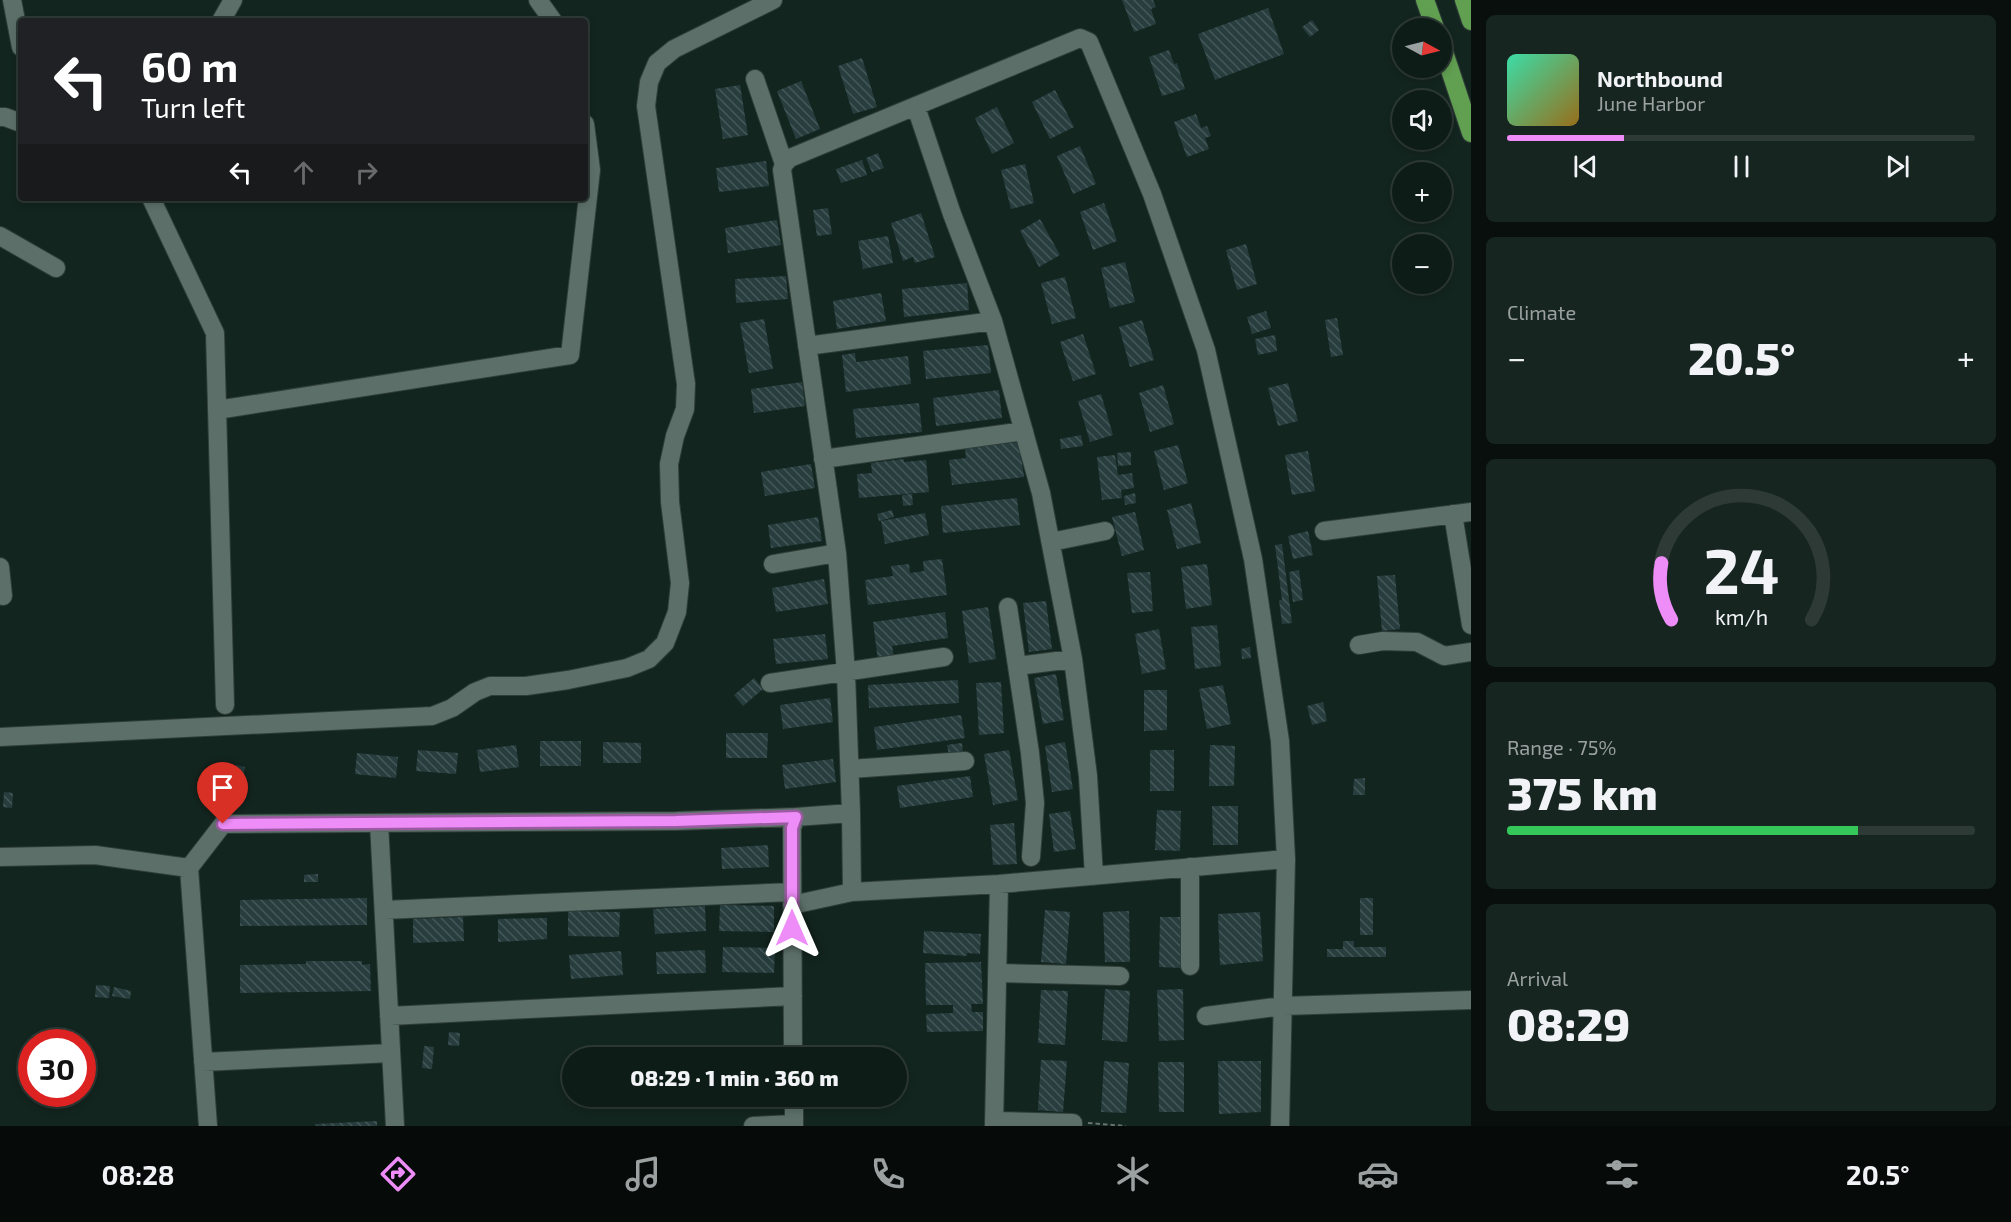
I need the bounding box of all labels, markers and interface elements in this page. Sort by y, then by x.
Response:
north arrow [1392,18,1452,78]
map controls [1392,18,1452,294]
text: 60 m [141,40,238,90]
icon: left [42,42,120,120]
text: Northbound [1597,65,1723,91]
button: sound [1392,90,1452,150]
text: Turn left [141,91,245,123]
text: June Harbor [1597,91,1705,115]
icon: previous [1569,150,1602,183]
icon: pause [1725,150,1758,183]
icon: next [1881,150,1914,183]
icon: left [224,156,257,189]
icon: ahead [287,156,320,189]
icon: right [350,156,383,189]
button: + [1392,162,1452,222]
button: − [1392,234,1452,294]
text: Climate [1507,300,1576,324]
text: 20.5° [1688,330,1795,384]
text: − [1507,337,1526,377]
text: + [1957,337,1975,377]
text: 24 [1703,532,1779,607]
text: km/h [1714,604,1768,629]
text: Range · 75% [1507,735,1616,759]
pin [197,762,248,824]
text: 375 km [1507,765,1658,819]
icon: arrive [206,771,239,804]
position arrow [760,896,824,960]
text: Arrival [1507,966,1568,990]
text: 08:29 [1507,996,1630,1050]
speed limit sign: 30 [18,1029,96,1107]
text: 08:29 · 1 min · 360 m [630,1064,839,1090]
icon: directions [377,1153,419,1195]
icon: music [622,1153,664,1195]
icon: phone [867,1153,909,1195]
icon: climate [1112,1153,1154,1195]
icon: car [1357,1153,1399,1195]
icon: filters [1601,1153,1643,1195]
text: 08:28 [101,1158,175,1190]
text: 20.5° [1846,1158,1910,1190]

